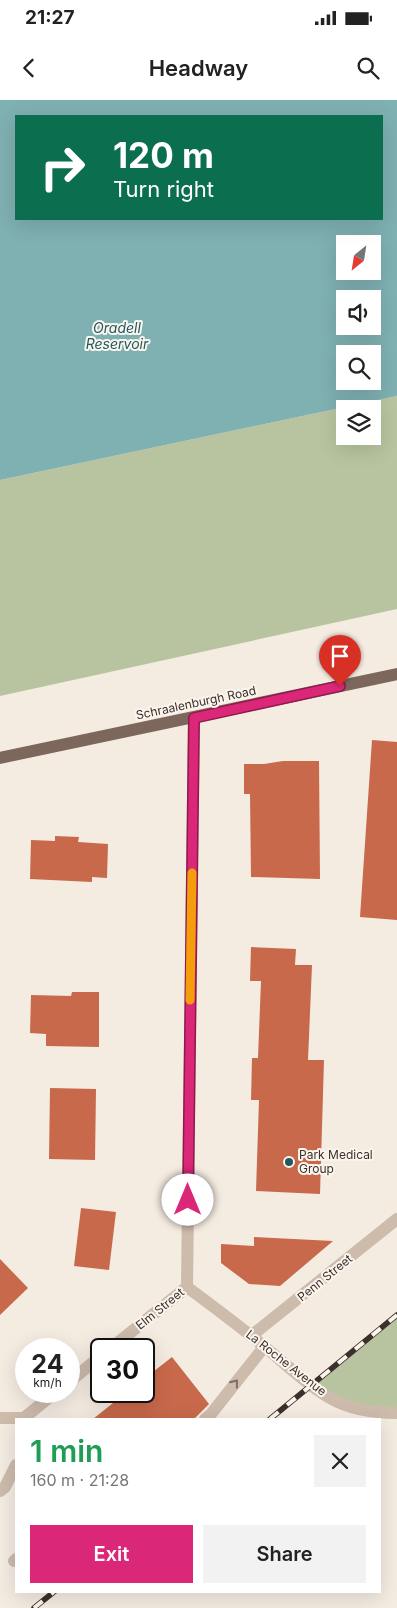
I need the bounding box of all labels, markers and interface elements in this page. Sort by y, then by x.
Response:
text: 21:27 [25,6,75,29]
icon: back [15,54,43,82]
icon: search [354,54,382,82]
text: Headway [149,55,248,81]
text: 120 m [113,134,214,176]
icon: right [30,135,95,200]
text: Turn right [113,176,214,202]
north arrow [336,235,381,280]
map controls [336,235,381,445]
button: sound [336,290,381,335]
water label: Oradell Reservoir [86,319,149,352]
button: search [336,345,381,390]
button: layers [336,400,381,445]
pin [319,635,361,686]
icon: arrive [326,642,354,670]
street label: Schraalenburgh Road [135,682,257,723]
place label: Park Medical Group [299,1147,373,1176]
marker: Park Medical Group [283,1156,295,1168]
position arrow [161,1173,213,1225]
street label: Penn Street [294,1251,355,1304]
street label: Elm Street [132,1285,187,1333]
street label: La Roche Avenue [243,1326,330,1399]
speed limit sign: 30 [90,1338,155,1403]
text: 24 [31,1349,64,1379]
text: km/h [33,1375,62,1390]
one-way arrow [230,1380,238,1389]
text: 1 min [30,1433,103,1469]
button: close [314,1435,366,1487]
text: 160 m · 21:28 [30,1470,129,1490]
button: Exit [30,1525,193,1583]
button: Share [203,1525,366,1583]

